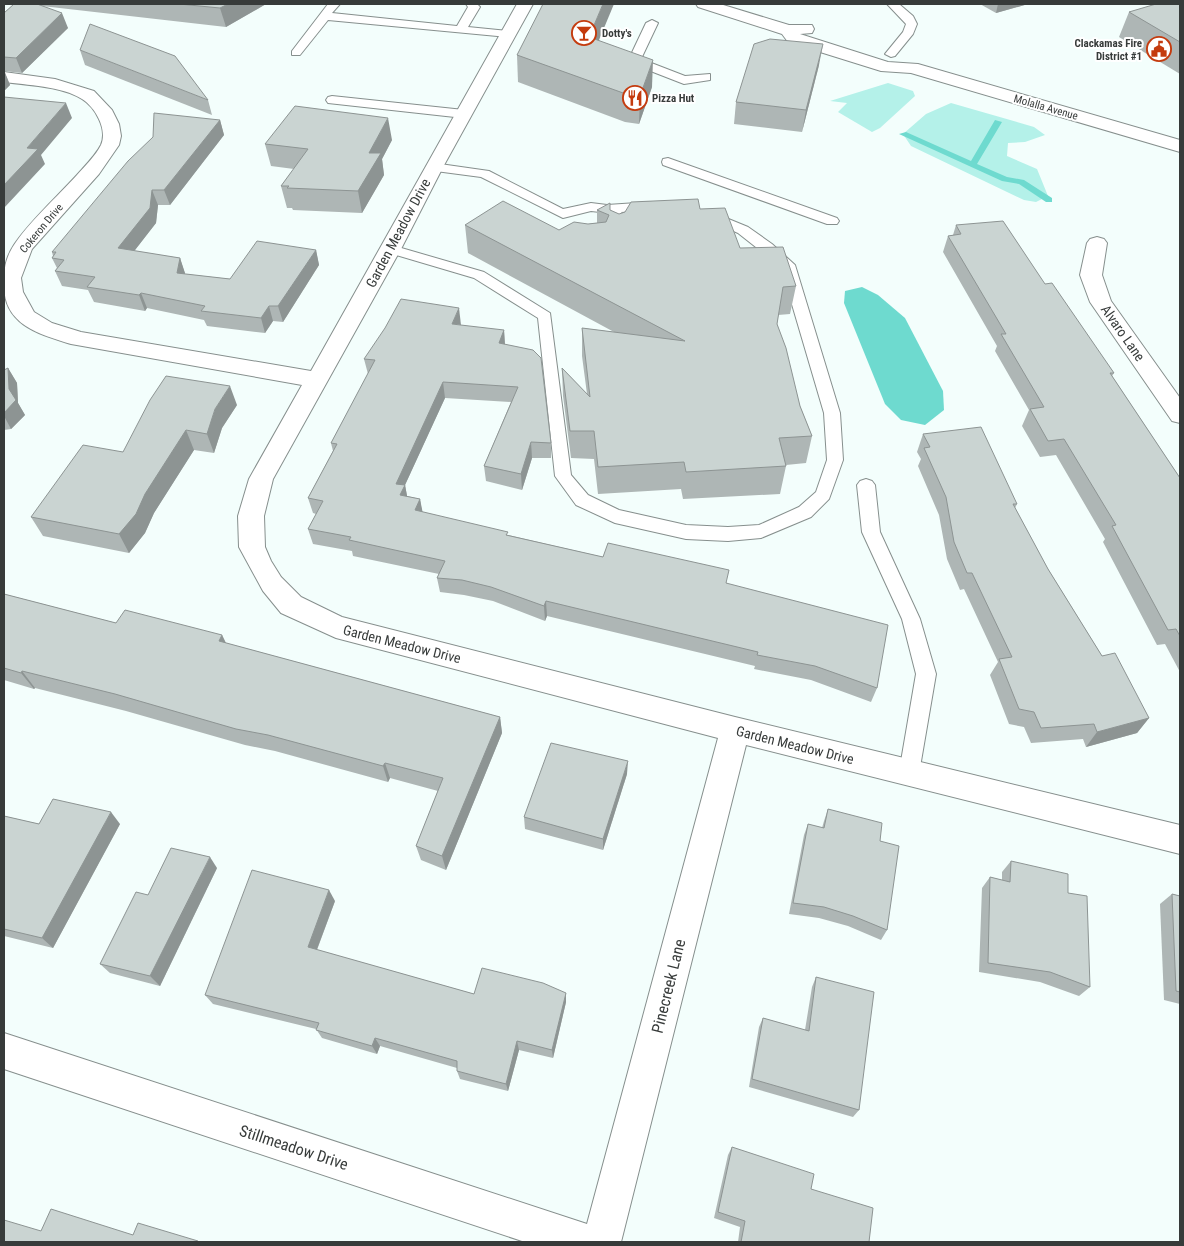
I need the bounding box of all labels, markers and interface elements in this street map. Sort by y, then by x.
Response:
bar icon: Dotty's [571,20,597,46]
place label: Dotty's [602,27,632,40]
public building icon: Clackamas Fire District #1 [1146,36,1172,62]
place label: Clackamas Fire District #1 [1075,37,1142,63]
restaurant icon: Pizza Hut [622,85,648,111]
place label: Pizza Hut [652,92,695,105]
street label: Molalla Avenue [1012,92,1079,123]
street label: Garden Meadow Drive [363,176,434,290]
street label: Cokeron Drive [17,201,66,256]
street label: Alvaro Lane [1098,302,1148,365]
street label: Garden Meadow Drive [342,622,463,666]
street label: Garden Meadow Drive [735,723,856,767]
street label: Pinecreek Lane [648,937,689,1035]
street label: Stillmeadow Drive [237,1121,351,1174]

